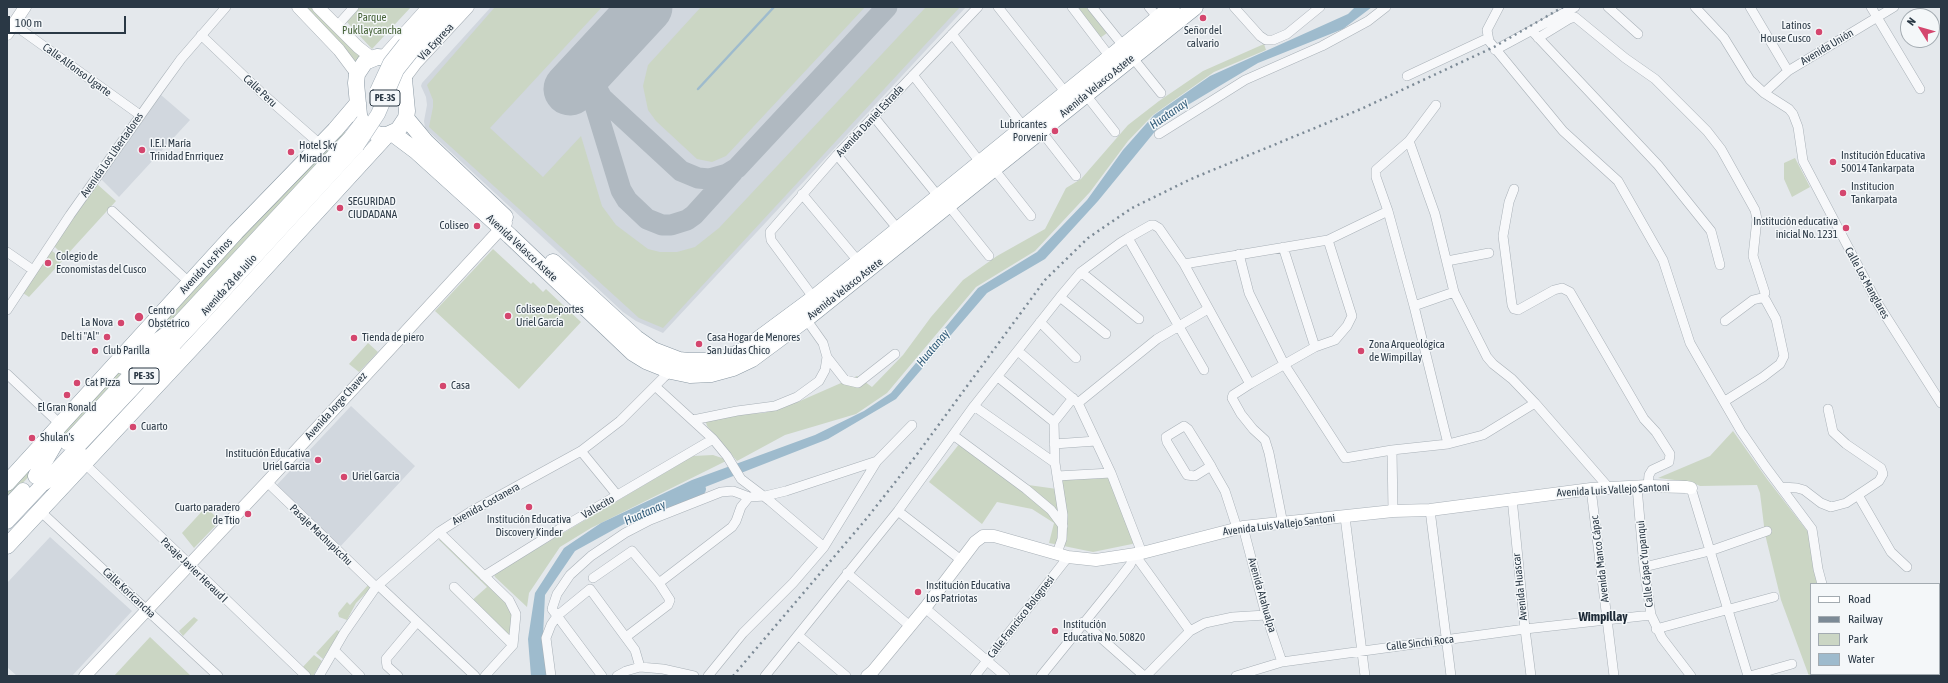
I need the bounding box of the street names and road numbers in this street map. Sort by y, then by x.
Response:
street label: Vía Expresa [415,21,457,63]
street label: Avenida Unión [1798,26,1856,68]
street label: Calle Alfonso Ugarte [40,41,114,99]
street label: Avenida Velasco Astete [1057,52,1137,120]
street label: Calle Peru [240,72,280,110]
street label: Avenida Daniel Estrada [833,82,907,160]
road number: PE-3S [370,90,400,106]
street label: Avenida Los Libertadores [78,110,146,200]
street label: Avenida Velasco Astete [484,212,560,284]
street label: Avenida Los Pinos [177,235,235,297]
street label: Calle Los Manglares [1842,245,1892,321]
street label: Avenida 28 de Julio [198,252,260,318]
street label: Avenida Velasco Astete [804,255,886,323]
road number: PE-3S [129,368,159,384]
street label: Avenida Jorge Chavez [302,370,370,442]
street label: Avenida Costanera [450,480,522,528]
street label: Avenida Luis Vallejo Santoni [1556,480,1670,500]
street label: Vallecito [579,492,617,522]
street label: Pasaje Machupicchu [287,502,355,568]
street label: Avenida Luis Vallejo Santoni [1222,512,1336,538]
street label: Avenida Manco Cápac [1588,515,1612,603]
street label: Calle Cápac Yupanqui [1634,520,1656,608]
street label: Pasaje Javier Heraud I [158,535,230,605]
street label: Avenida Huascar [1510,553,1530,621]
street label: Avenida Atahualpa [1245,556,1279,634]
street label: Calle Koricancha [100,565,158,621]
street label: Calle Francisco Bolognesi [985,573,1057,661]
street label: Calle Sinchi Roca [1385,632,1455,654]

